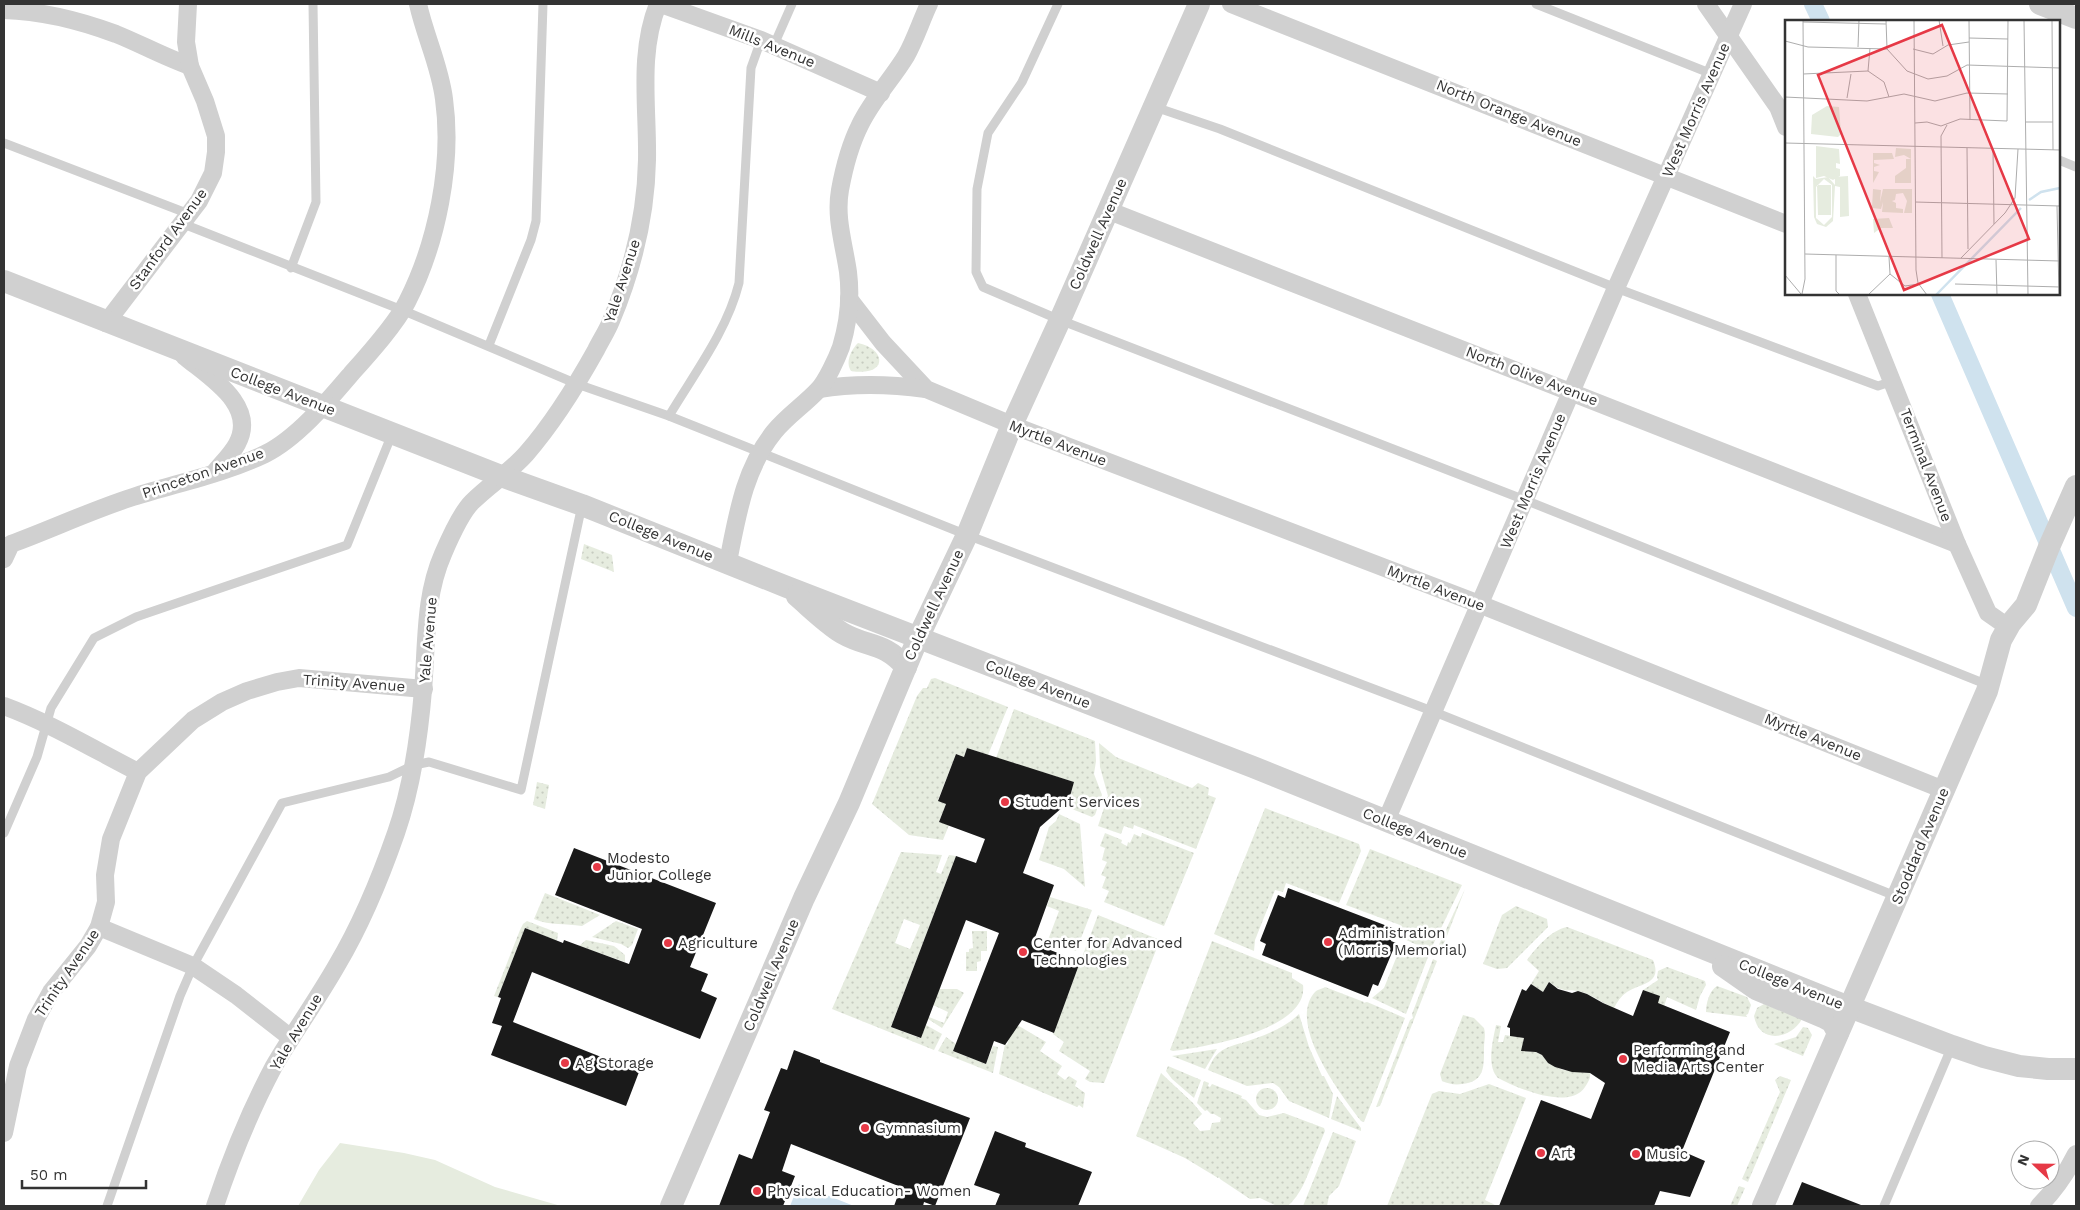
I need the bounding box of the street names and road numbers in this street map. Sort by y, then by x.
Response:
street label: Mills Avenue [726,21,818,71]
street label: West Morris Avenue [1658,40,1734,180]
street label: North Orange Avenue [1434,76,1584,150]
street label: Coldwell Avenue [1065,175,1131,293]
street label: Stanford Avenue [125,185,211,293]
street label: Yale Avenue [600,237,644,325]
street label: North Olive Avenue [1463,342,1601,410]
street label: College Avenue [228,363,338,419]
street label: Terminal Avenue [1896,406,1956,524]
street label: West Morris Avenue [1496,411,1570,551]
street label: Myrtle Avenue [1007,416,1109,470]
street label: Princeton Avenue [140,444,266,502]
street label: College Avenue [606,507,716,565]
street label: Coldwell Avenue [900,547,968,663]
street label: Myrtle Avenue [1385,561,1487,615]
street label: Yale Avenue [415,596,441,684]
street label: College Avenue [983,656,1093,712]
street label: Trinity Avenue [302,670,406,696]
street label: Myrtle Avenue [1762,709,1864,765]
street label: Stoddard Avenue [1887,785,1953,907]
street label: College Avenue [1360,804,1470,862]
street label: Coldwell Avenue [739,916,803,1034]
street label: Trinity Avenue [31,925,103,1021]
street label: College Avenue [1736,955,1846,1013]
street label: Yale Avenue [266,990,326,1074]

